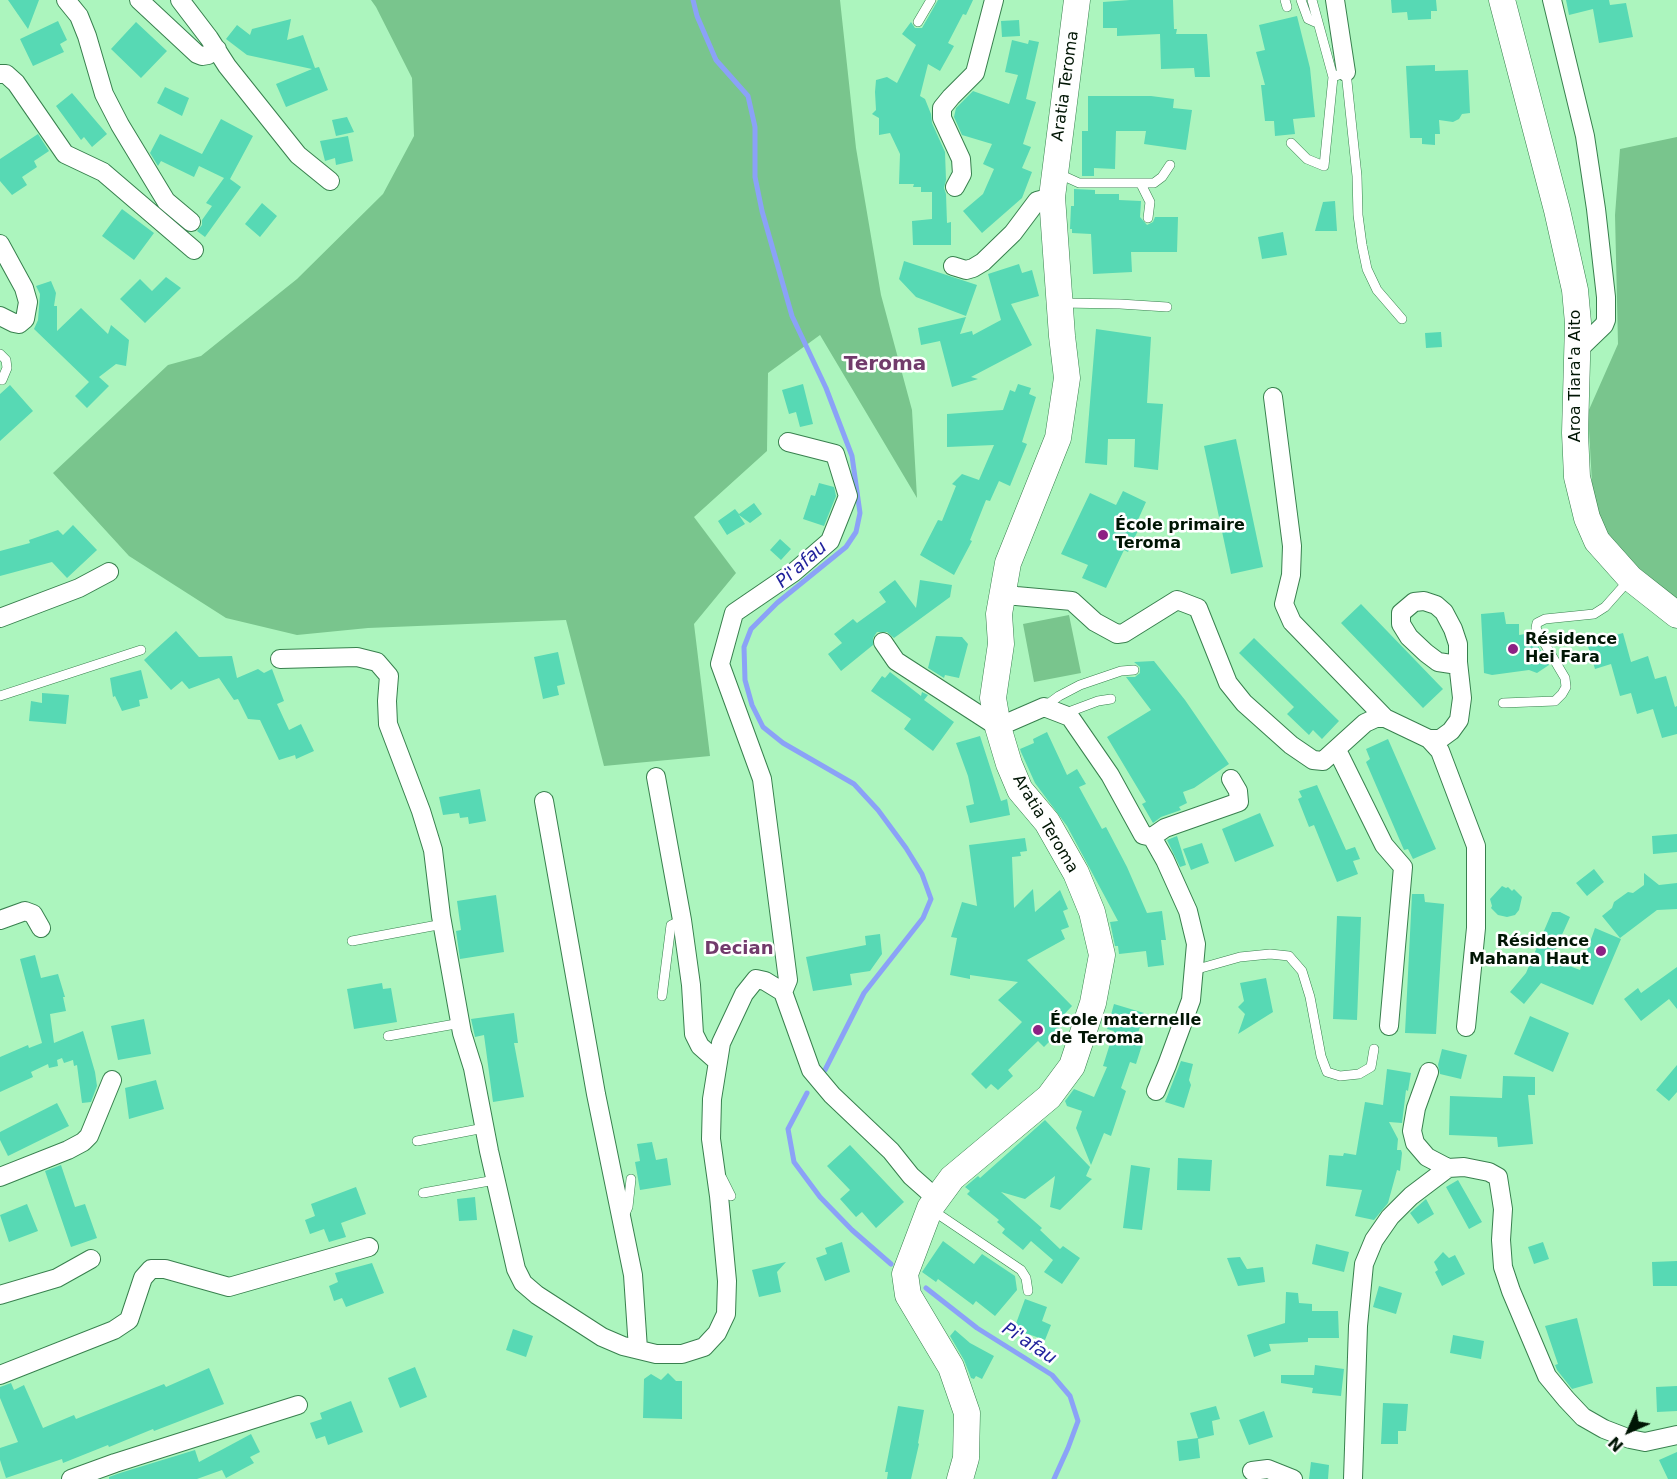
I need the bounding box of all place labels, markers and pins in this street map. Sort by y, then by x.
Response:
place label: École primaire Teroma [1115,516,1245,554]
marker: École primaire Teroma [1096,528,1110,542]
place label: Résidence Hei Fara [1525,630,1617,668]
marker: Résidence Hei Fara [1506,642,1520,656]
place label: Résidence Mahana Haut [1469,932,1589,970]
marker: Résidence Mahana Haut [1594,944,1608,958]
place label: École maternelle de Teroma [1050,1011,1201,1049]
marker: École maternelle de Teroma [1031,1023,1045,1037]

